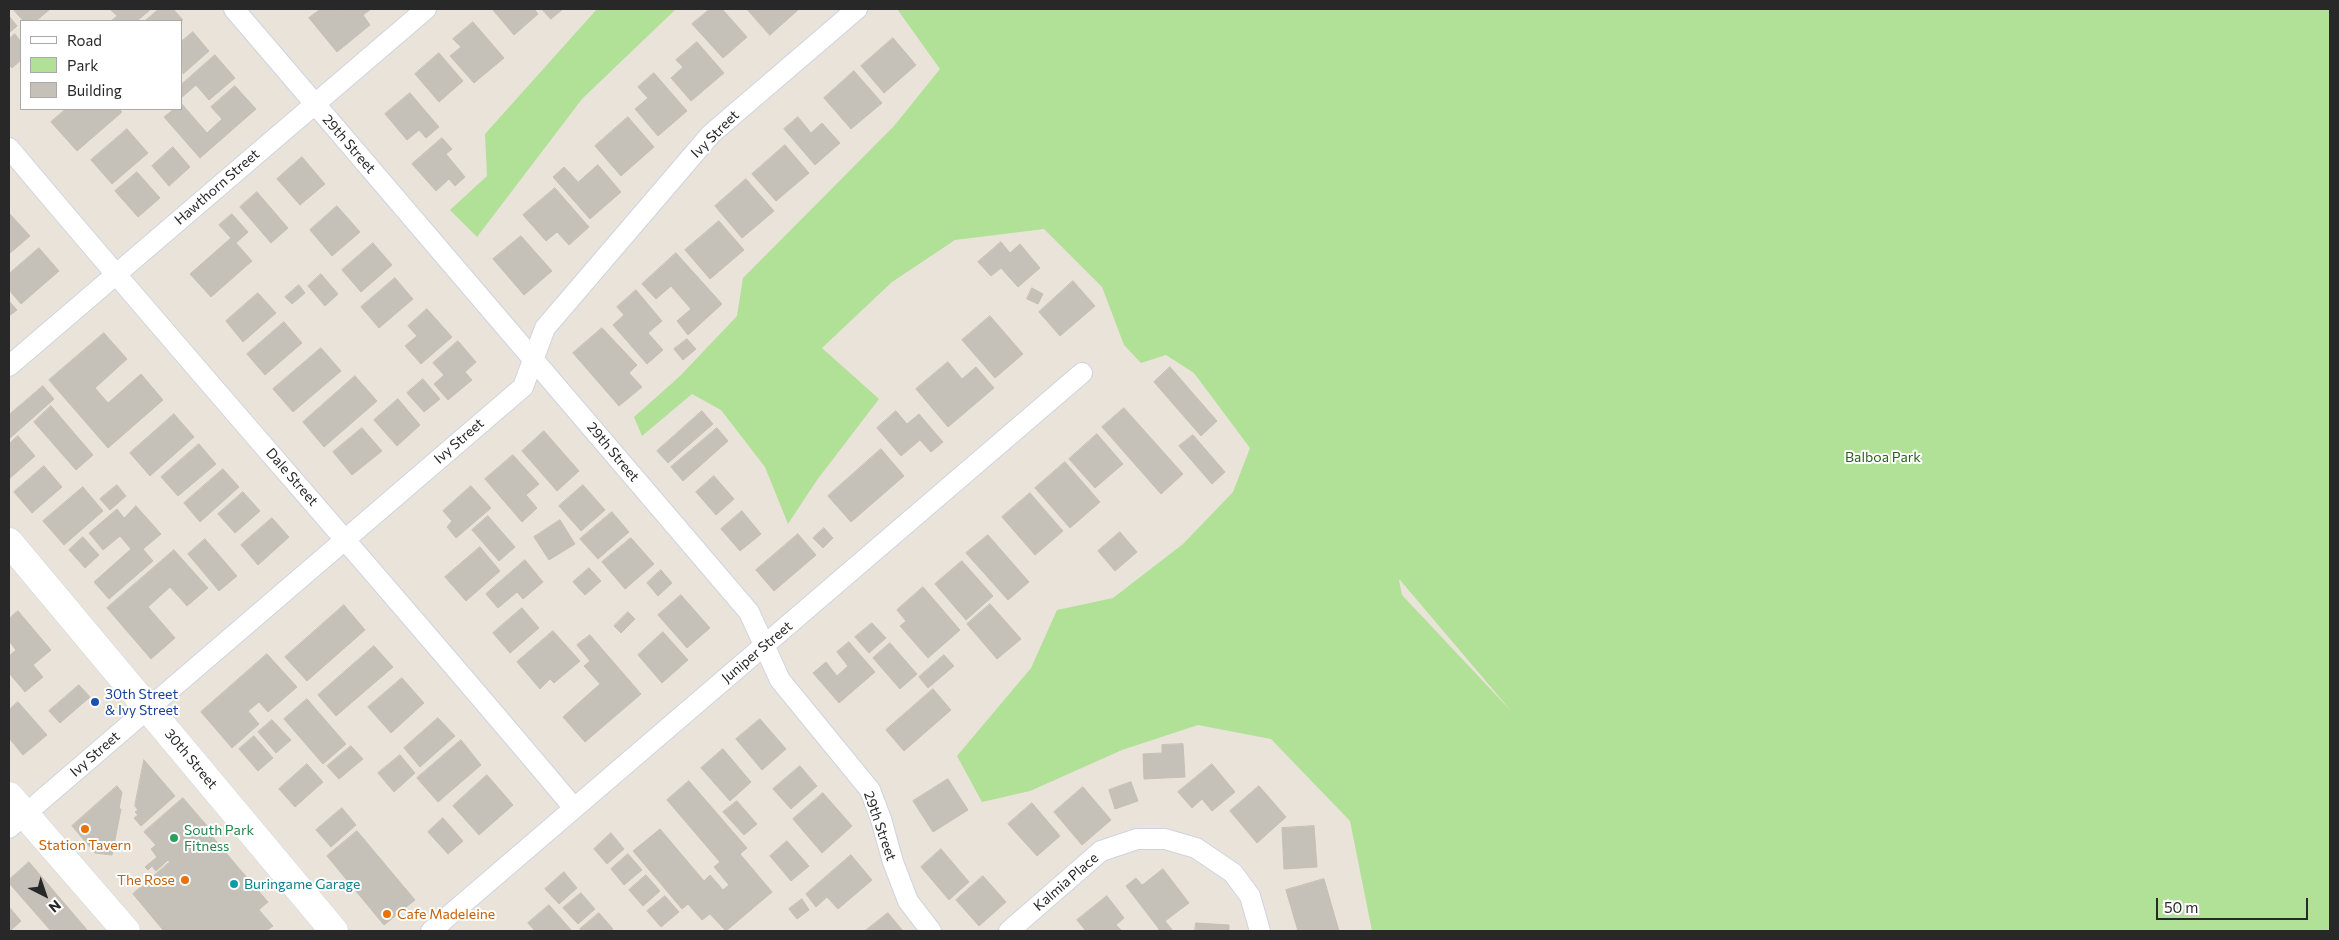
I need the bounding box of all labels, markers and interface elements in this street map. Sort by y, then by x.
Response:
legend [20,20,182,110]
text: Road [67,31,102,49]
text: Park [67,56,98,74]
text: Building [67,81,122,99]
street label: Ivy Street [688,107,742,161]
street label: 29th Street [319,111,379,177]
street label: Hawthorn Street [171,146,263,228]
street label: Ivy Street [431,415,487,467]
street label: 29th Street [583,419,643,485]
street label: Dale Street [262,445,322,509]
park label: Balboa Park [1845,449,1921,465]
street label: Juniper Street [718,618,796,686]
place label: 30th Street & Ivy Street [105,686,179,719]
marker: 30th Street & Ivy Street [89,696,101,708]
street label: 30th Street [161,726,221,792]
street label: Ivy Street [67,728,123,780]
street label: 29th Street [860,789,900,863]
place label: South Park Fitness [184,822,254,854]
marker: Station Tavern [79,823,91,835]
marker: South Park Fitness [168,832,180,844]
place label: Station Tavern [39,837,131,853]
street label: Kalmia Place [1030,849,1102,915]
north arrow [20,870,70,920]
place label: The Rose [117,872,175,888]
marker: The Rose [179,874,191,886]
place label: Buringame Garage [244,876,360,892]
marker: Buringame Garage [228,878,240,890]
scale bar [2159,888,2312,920]
text: N [46,897,65,917]
text: 50 m [2164,898,2198,916]
place label: Cafe Madeleine [397,906,495,922]
marker: Cafe Madeleine [381,908,393,920]

